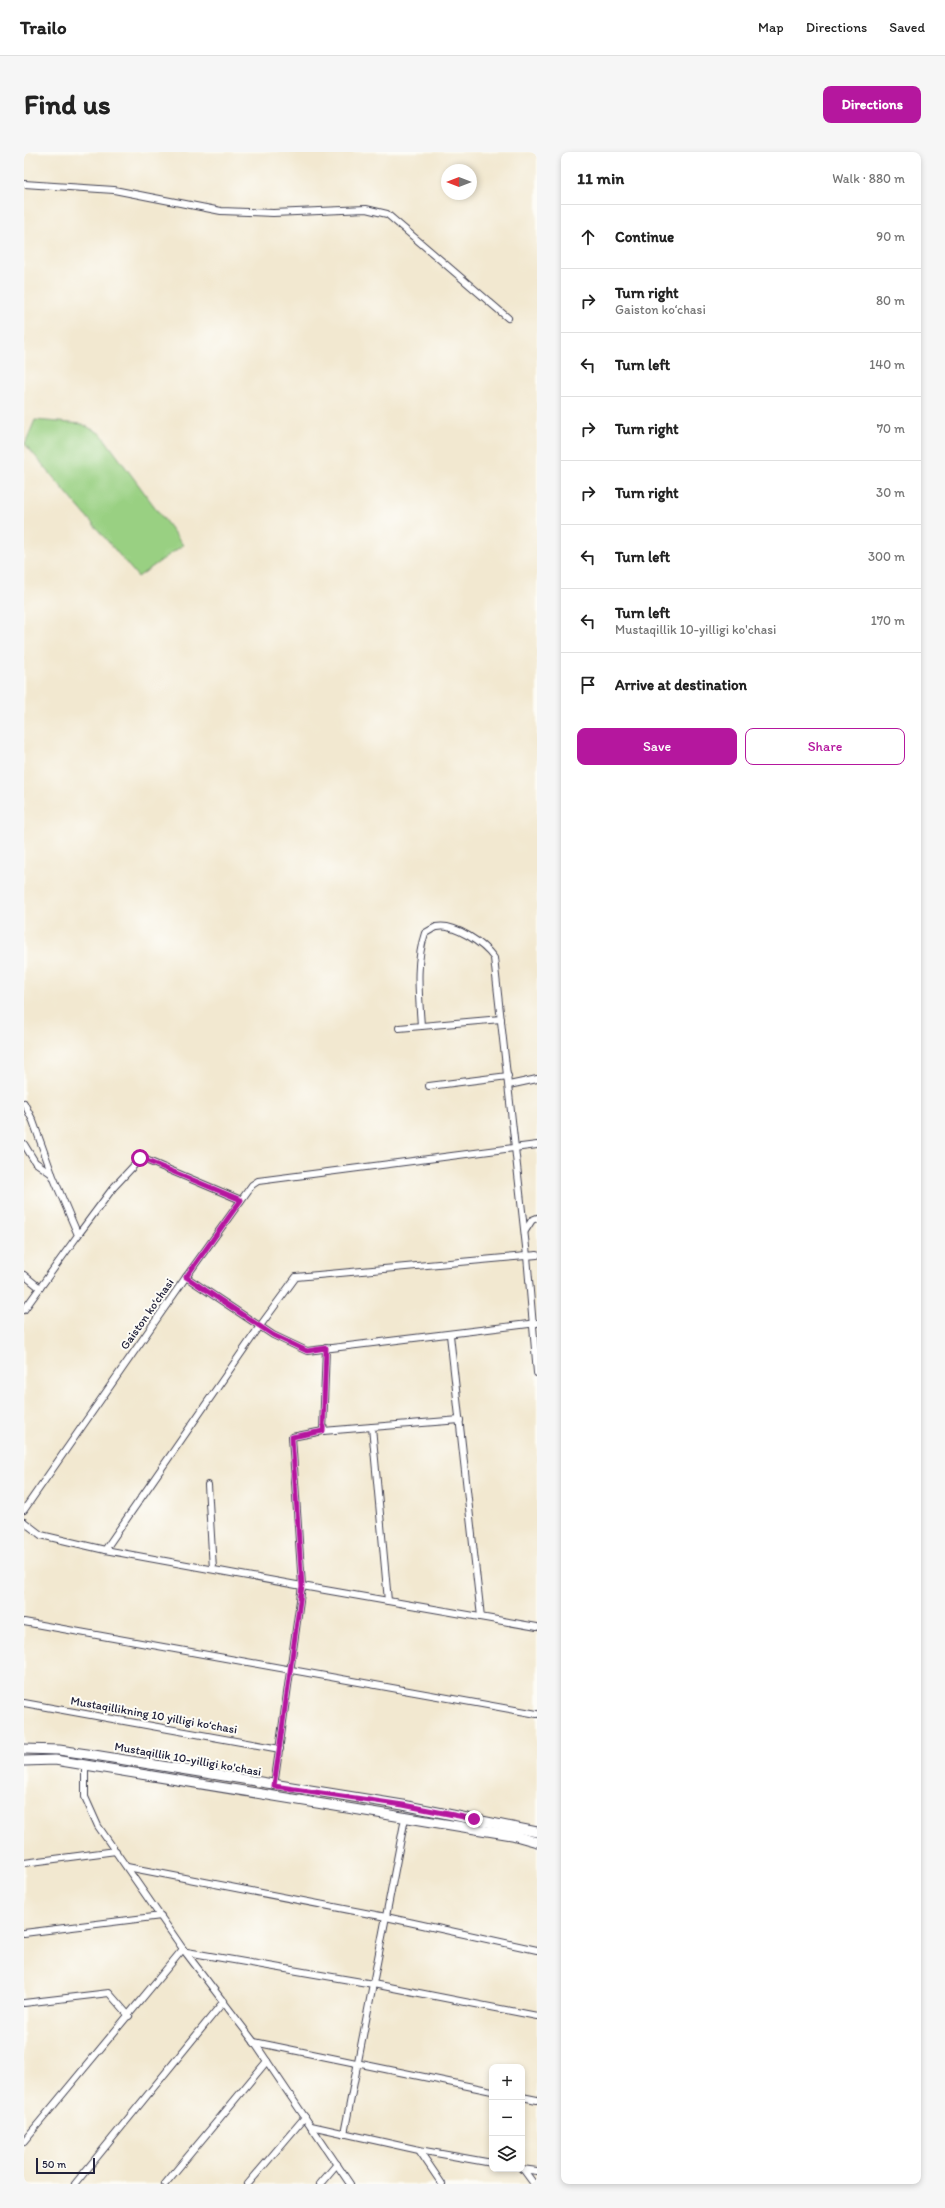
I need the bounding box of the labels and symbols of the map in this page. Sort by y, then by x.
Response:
north arrow [441,164,477,200]
route start [131,1149,149,1167]
street label: Gaiston koʻchasi [117,1276,177,1352]
street label: Mustaqillikning 10 yilligi koʻchasi [70,1693,238,1737]
street label: Mustaqillik 10-yilligi ko'chasi [113,1739,263,1779]
route end [465,1810,483,1828]
scale bar [36,2156,95,2175]

